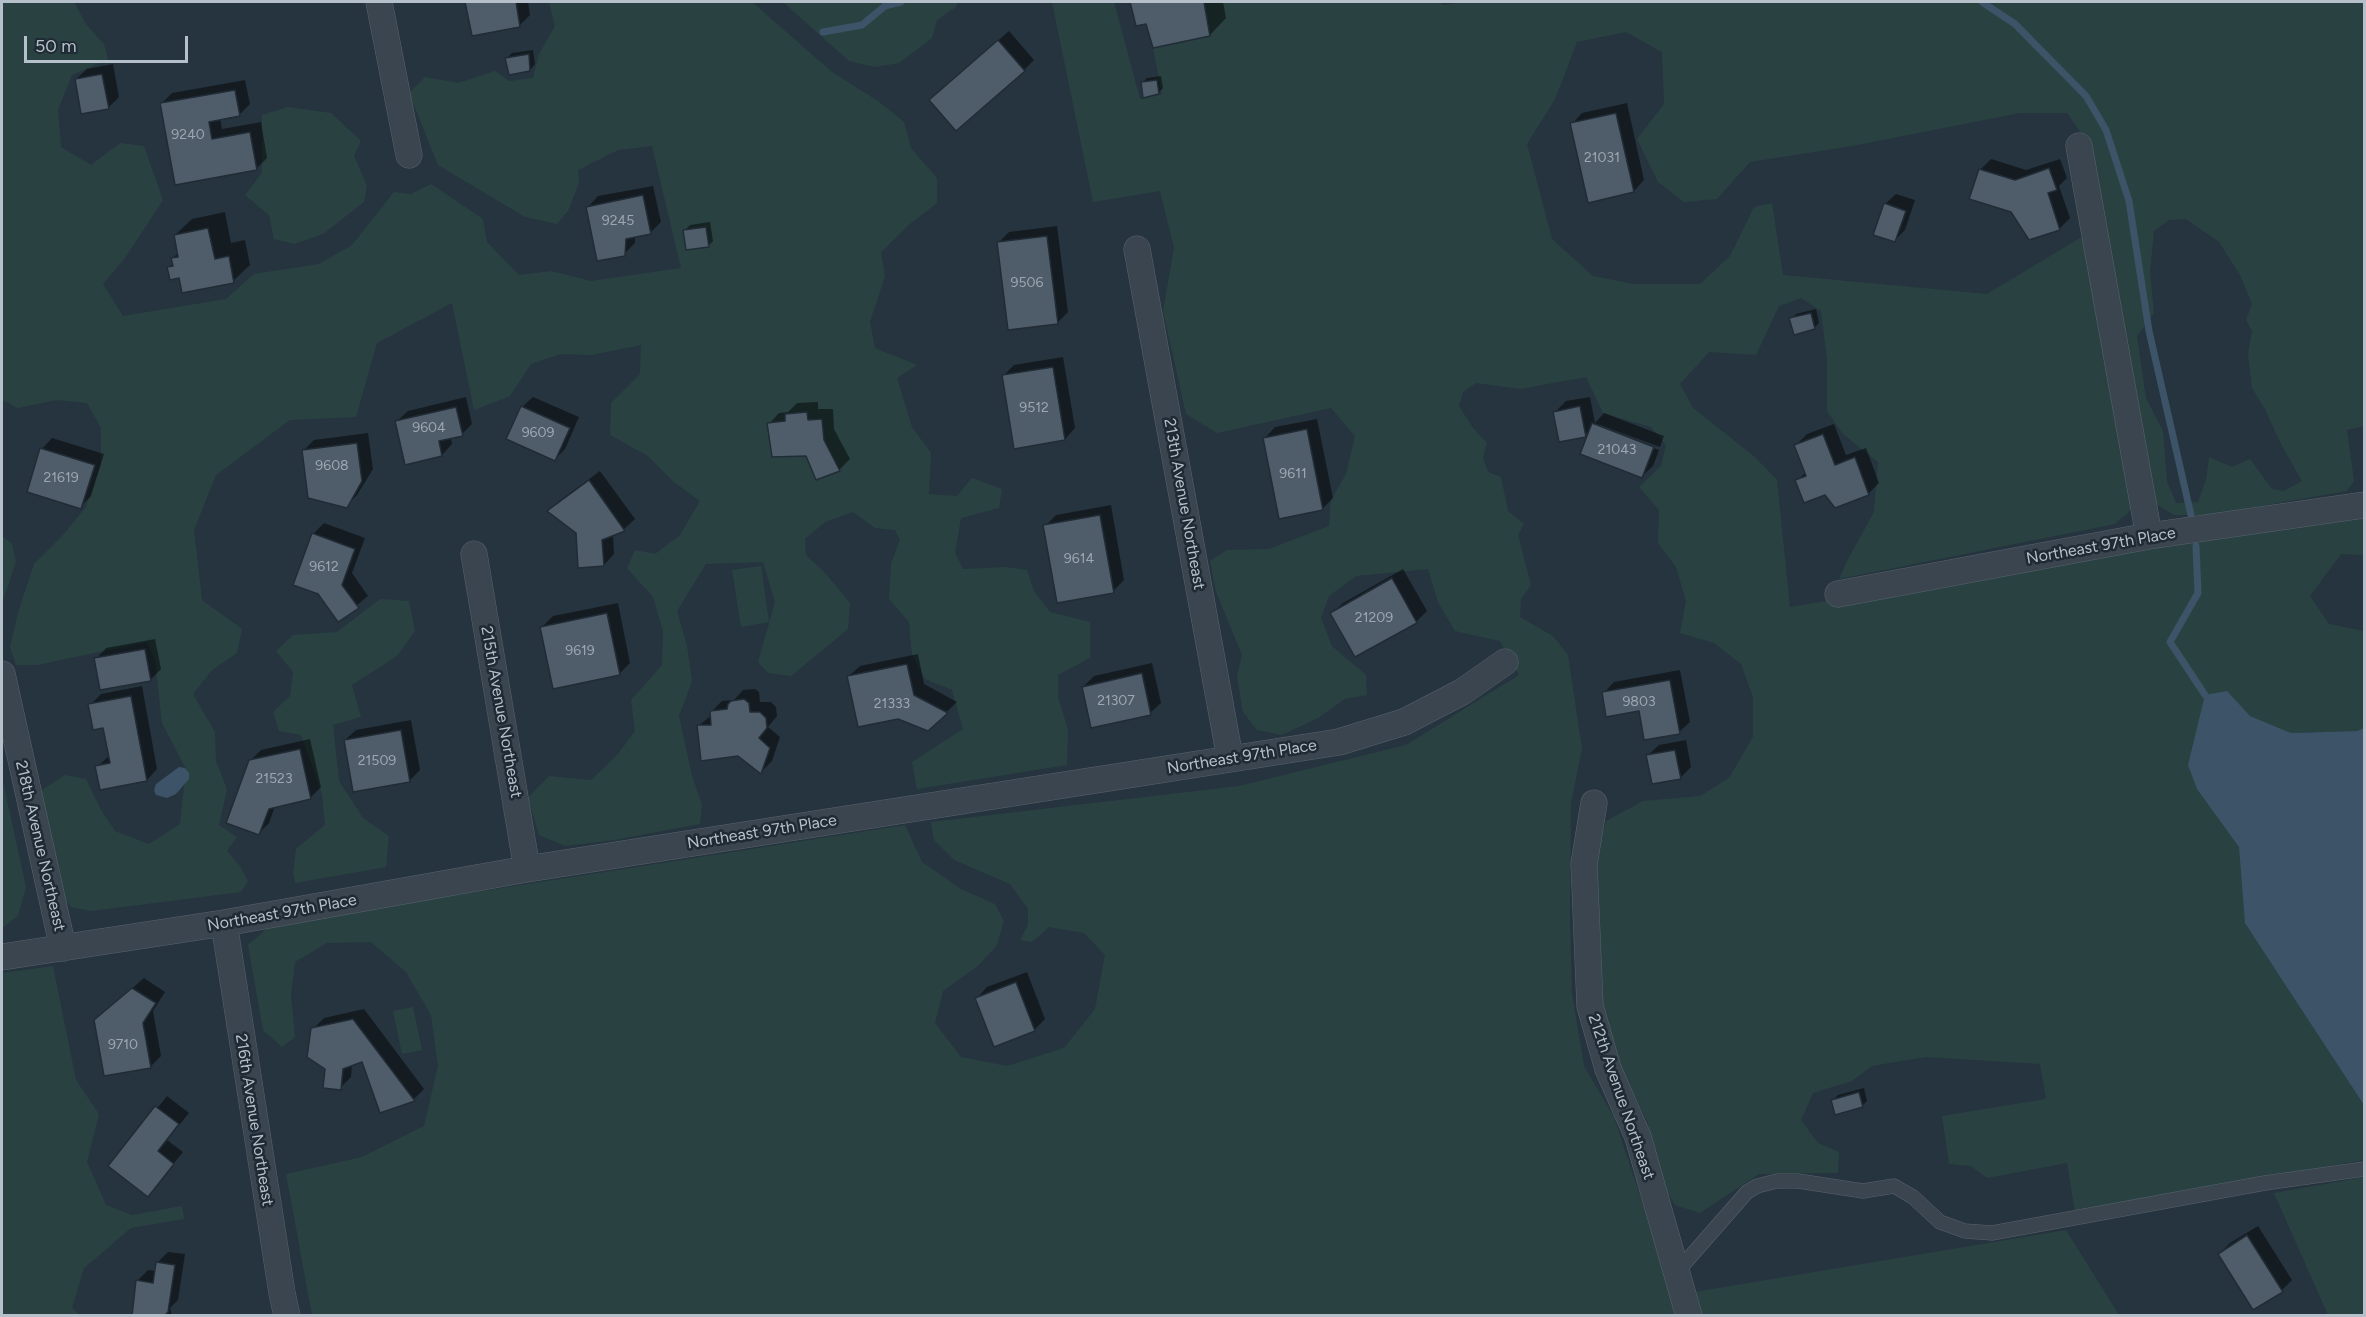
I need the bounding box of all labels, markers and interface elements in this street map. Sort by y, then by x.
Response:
scale bar [27,24,190,62]
text: 50 m [35,35,77,57]
house number: 9240 [171,127,205,143]
house number: 21031 [1584,150,1620,166]
house number: 9245 [602,213,634,229]
house number: 9506 [1011,275,1043,291]
house number: 9512 [1019,400,1049,416]
street label: 213th Avenue Northeast [1159,417,1209,591]
house number: 9604 [412,420,446,436]
house number: 9609 [522,425,554,441]
house number: 21043 [1598,442,1636,458]
house number: 9608 [315,458,349,474]
house number: 9611 [1279,466,1307,482]
house number: 21619 [43,470,79,486]
street label: Northeast 97th Place [2025,523,2177,569]
house number: 9614 [1064,551,1094,567]
house number: 9612 [309,559,339,575]
house number: 21209 [1355,610,1393,626]
street label: 215th Avenue Northeast [476,625,526,799]
house number: 9619 [565,643,595,659]
house number: 21307 [1097,693,1135,709]
house number: 9803 [1622,694,1656,710]
house number: 21333 [874,696,910,712]
street label: Northeast 97th Place [1166,736,1318,778]
house number: 21509 [358,753,396,769]
street label: 218th Avenue Northeast [11,759,69,933]
house number: 21523 [255,771,293,787]
street label: Northeast 97th Place [686,811,838,853]
street label: Northeast 97th Place [206,890,358,936]
street label: 212th Avenue Northeast [1584,1012,1658,1182]
street label: 216th Avenue Northeast [231,1033,277,1207]
house number: 9710 [108,1037,138,1053]

